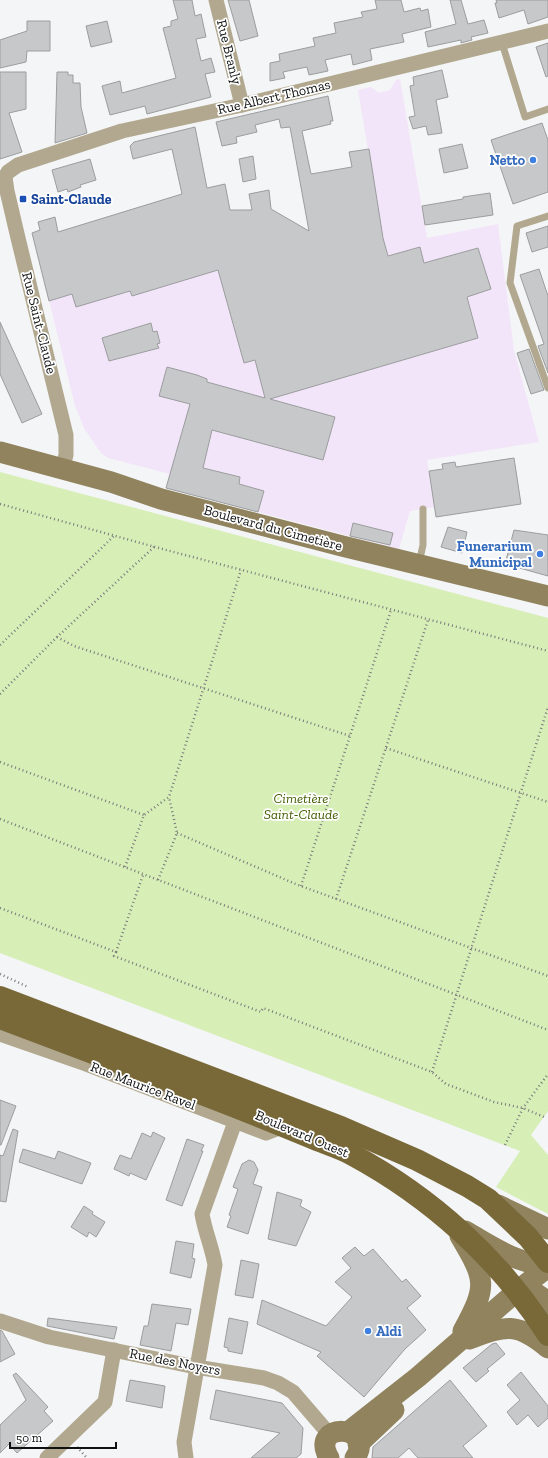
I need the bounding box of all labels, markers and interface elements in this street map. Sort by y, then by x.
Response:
street label: Rue Branly [213,18,245,87]
street label: Rue Albert Thomas [216,76,332,118]
place label: Netto [489,152,526,169]
marker: Netto [528,155,538,165]
place label: Saint-Claude [31,191,112,208]
marker: Saint-Claude [18,194,28,204]
street label: Rue Saint-Claude [18,270,60,376]
street label: Boulevard du Cimetière [202,501,345,555]
place label: Funerarium Municipal [457,538,533,571]
marker: Funerarium Municipal [535,549,545,559]
park label: Cimetière Saint-Claude [264,790,338,823]
street label: Rue Maurice Ravel [88,1058,198,1114]
street label: Boulevard Ouest [253,1107,352,1162]
place label: Aldi [376,1323,402,1340]
marker: Aldi [363,1326,373,1336]
street label: Rue des Noyers [128,1345,222,1379]
scale bar [10,1424,116,1450]
text: 50 m [16,1431,43,1445]

